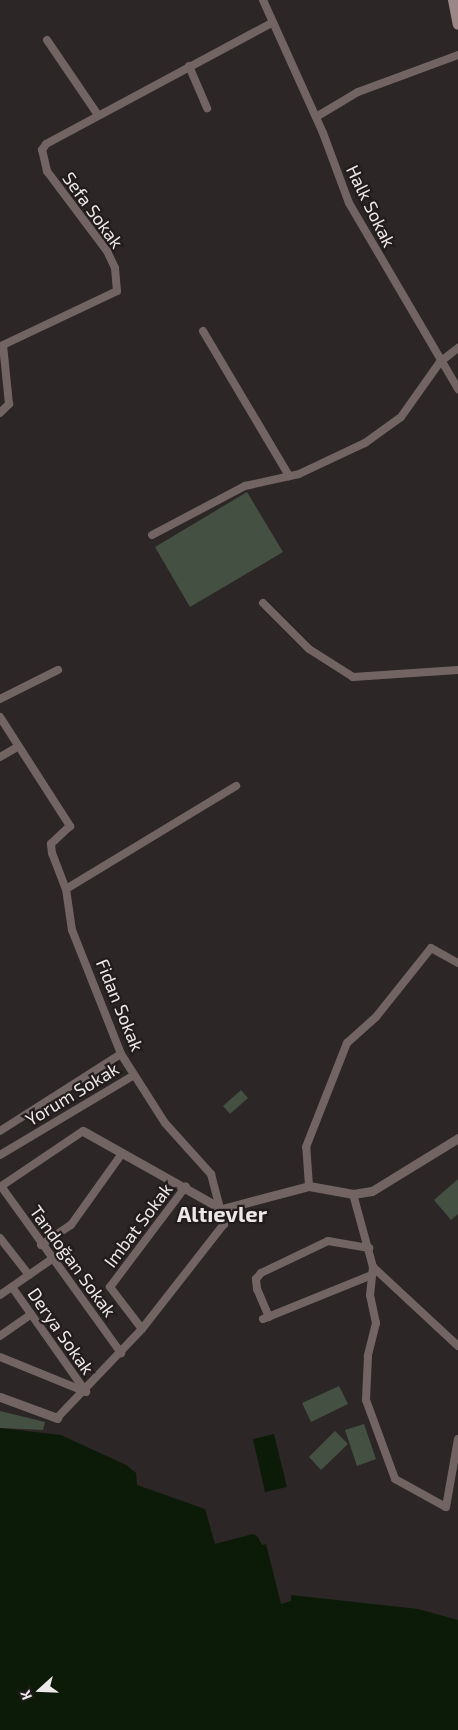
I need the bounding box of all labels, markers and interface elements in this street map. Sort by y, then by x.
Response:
street label: Halk Sokak [342,161,400,251]
street label: Sefa Sokak [58,168,128,252]
street label: Fidan Sokak [92,956,148,1054]
street label: Yorum Sokak [21,1058,123,1130]
street label: Imbat Sokak [99,1179,177,1271]
street label: Tandoğan Sokak [25,1201,121,1321]
district label: Altıevler [177,1201,267,1227]
street label: Derya Sokak [23,1284,99,1378]
north arrow [15,1665,65,1715]
text: K [16,1688,35,1702]

